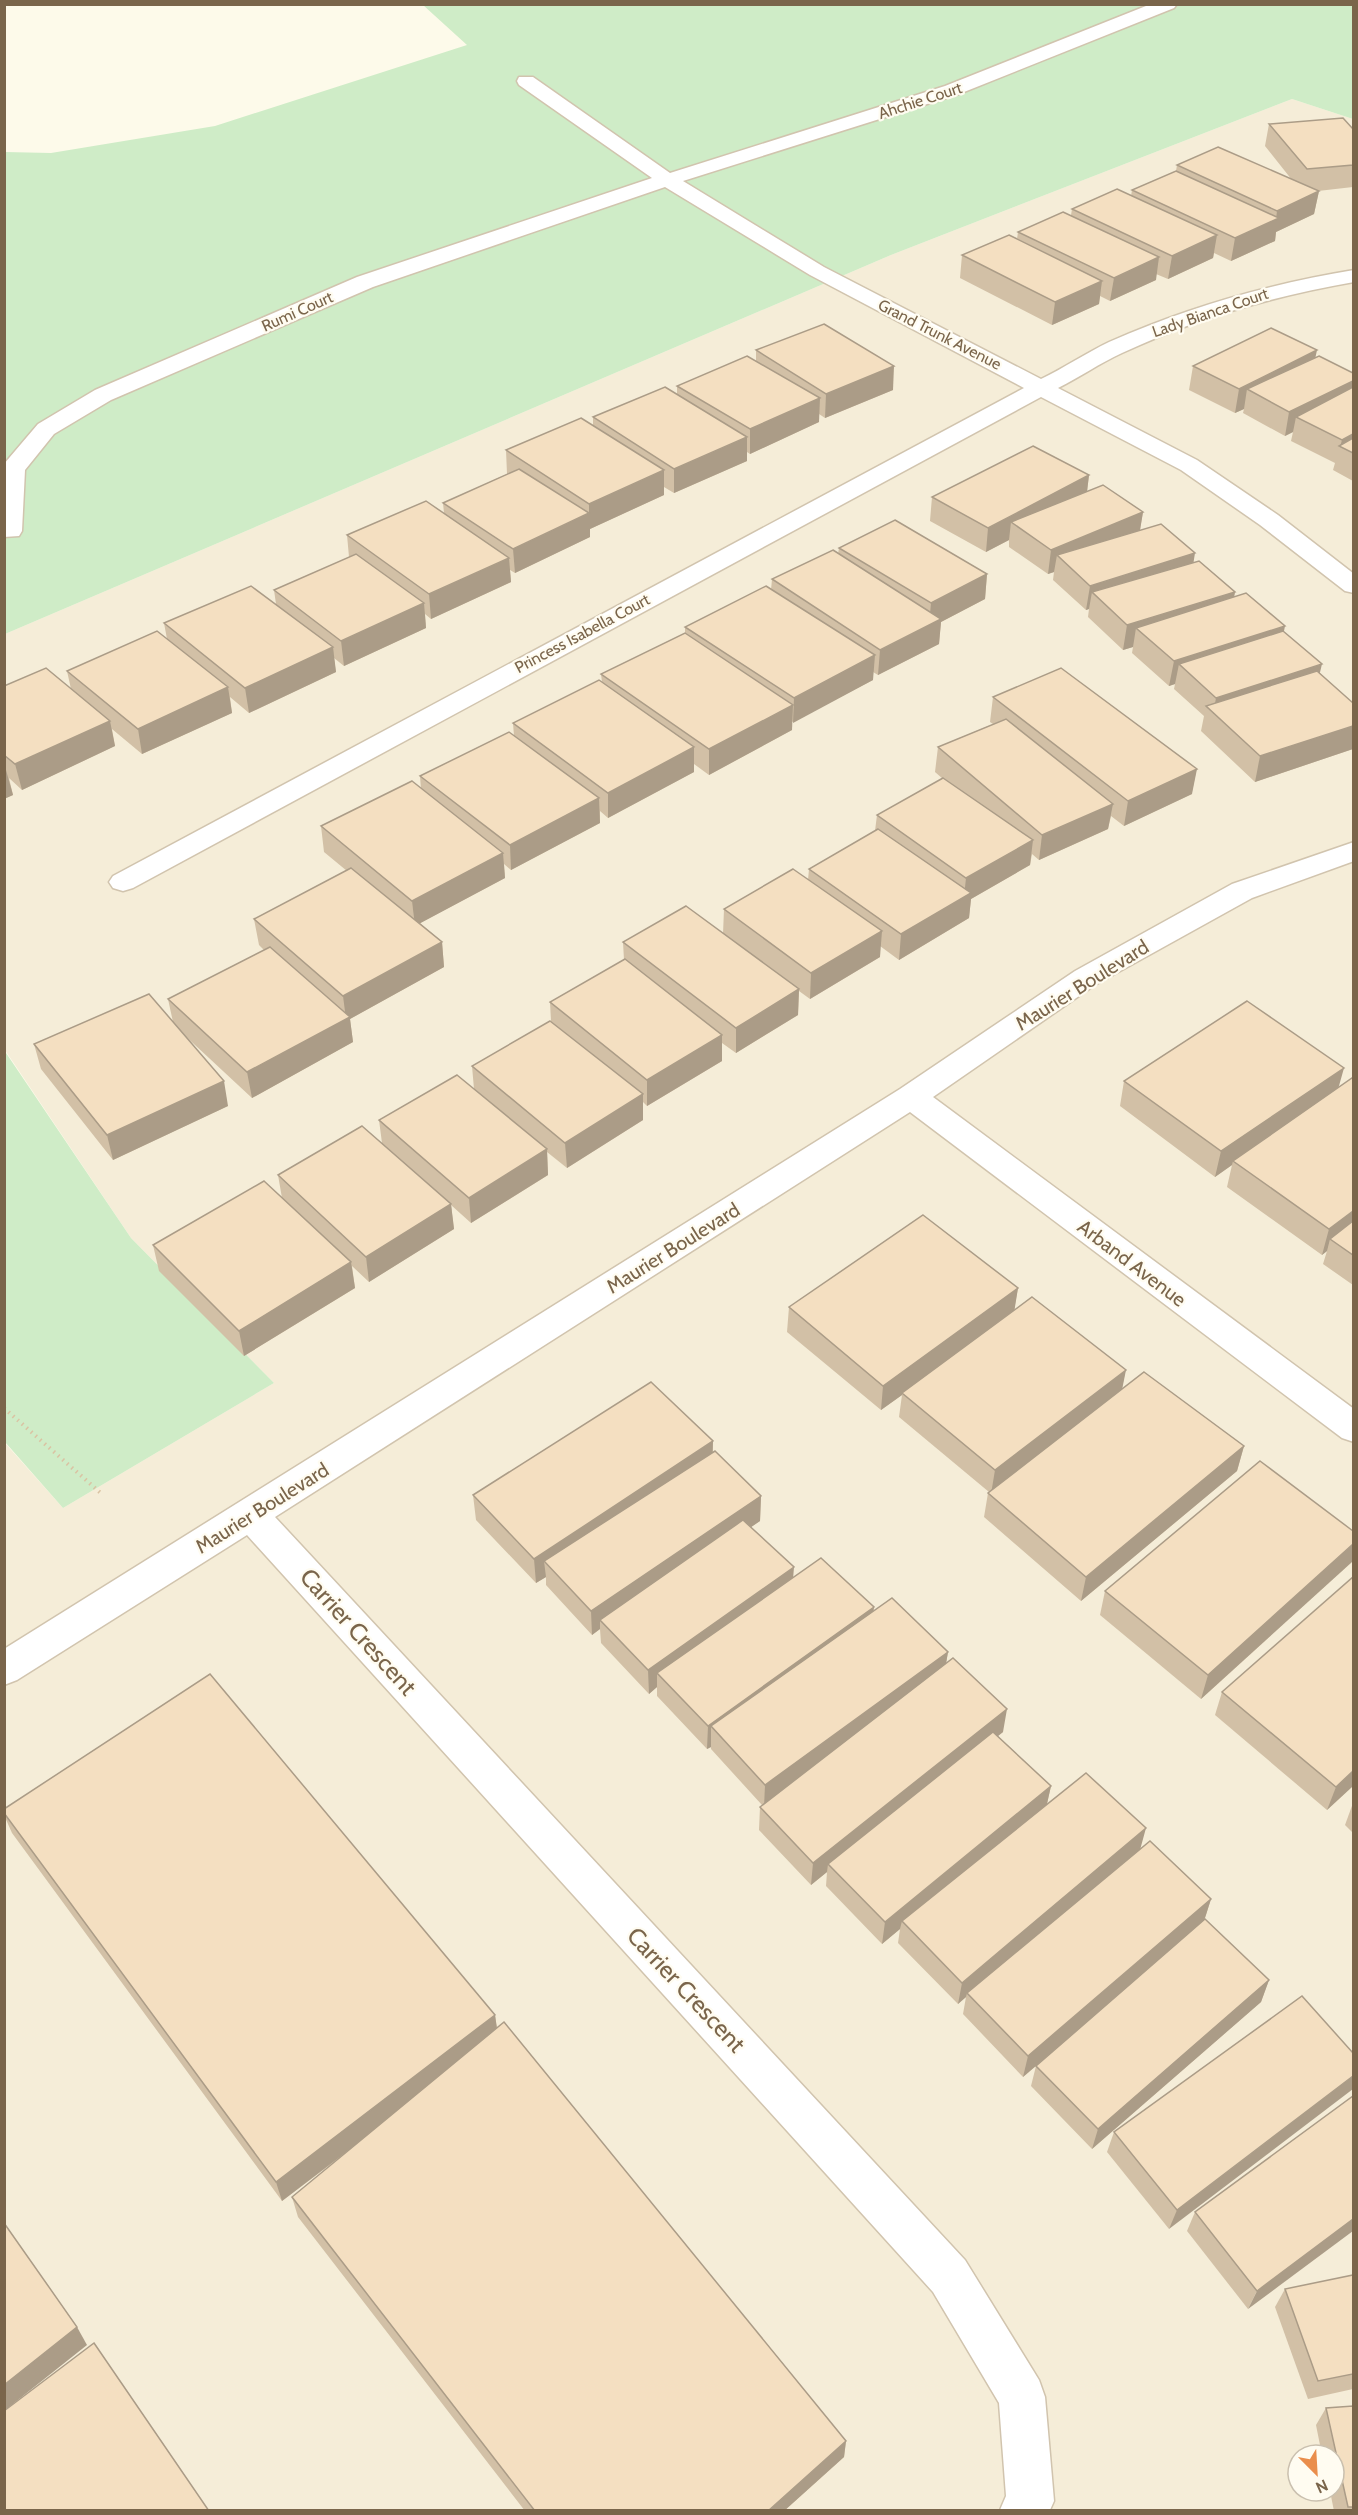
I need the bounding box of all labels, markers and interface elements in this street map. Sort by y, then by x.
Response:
street label: Ahchie Court [876,78,965,123]
street label: Lady Bianca Court [1150,284,1271,341]
street label: Rumi Court [259,287,336,336]
street label: Grand Trunk Avenue [875,295,1005,374]
street label: Princess Isabella Court [512,590,653,677]
street label: Maurier Boulevard [1011,934,1153,1036]
street label: Maurier Boulevard [602,1197,744,1299]
street label: Arband Avenue [1073,1214,1191,1312]
street label: Maurier Boulevard [191,1457,333,1559]
street label: Carrier Crescent [294,1562,423,1701]
street label: Carrier Crescent [621,1921,752,2058]
north arrow [1286,2443,1346,2503]
text: N [1313,2475,1331,2497]

